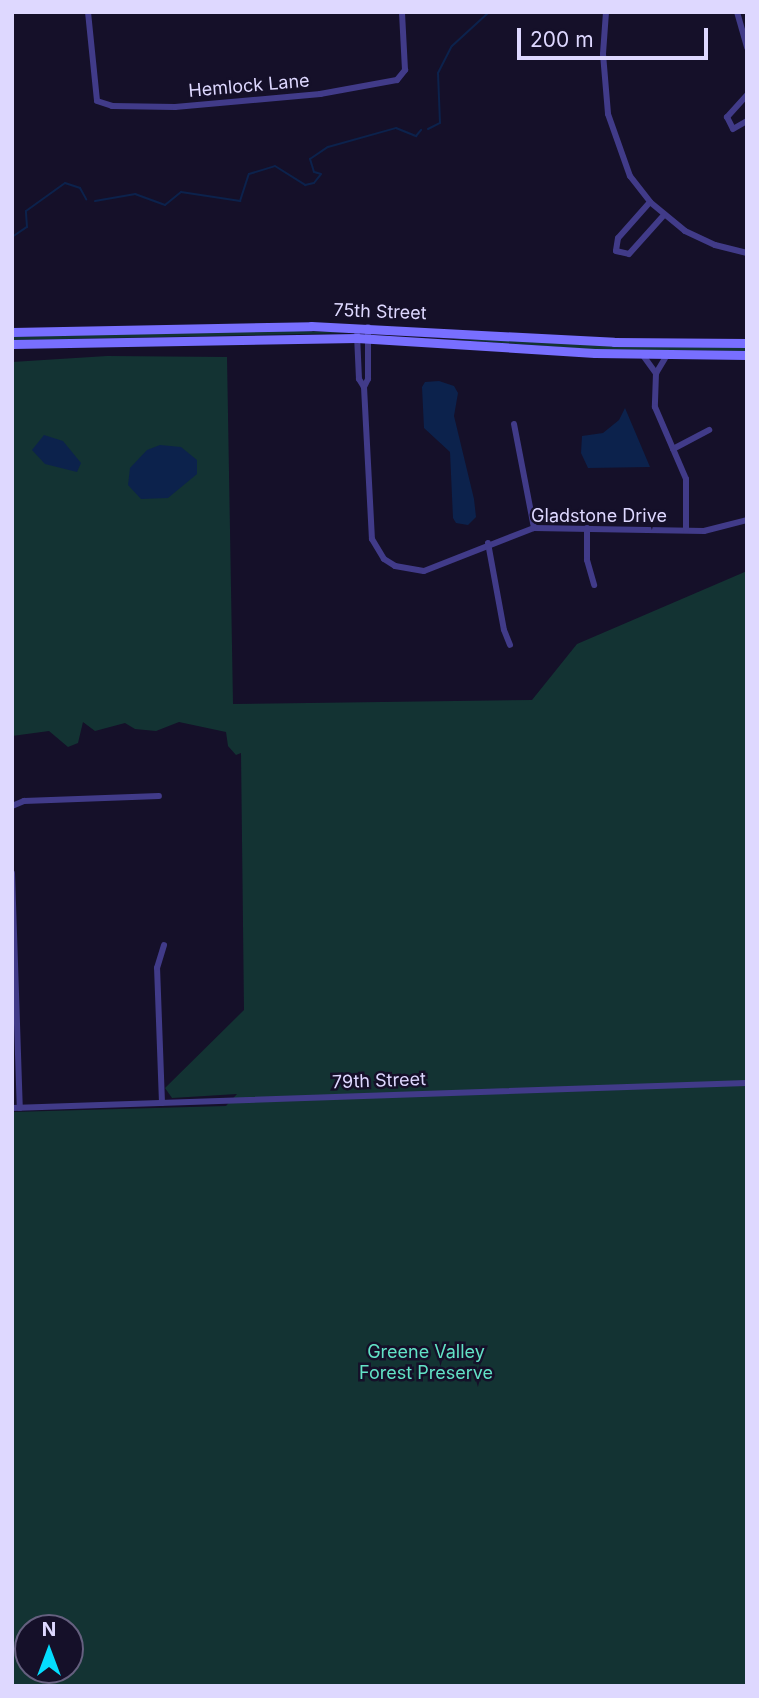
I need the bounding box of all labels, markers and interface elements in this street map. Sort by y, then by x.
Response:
scale bar [521,14,712,58]
text: 200 m [530,27,594,52]
street label: Hemlock Lane [188,70,310,102]
street label: 75th Street [333,300,427,324]
street label: Gladstone Drive [531,505,667,527]
street label: 79th Street [332,1069,426,1093]
park label: Greene Valley Forest Preserve [359,1342,493,1384]
north arrow [14,1614,84,1684]
text: N [42,1618,56,1641]

